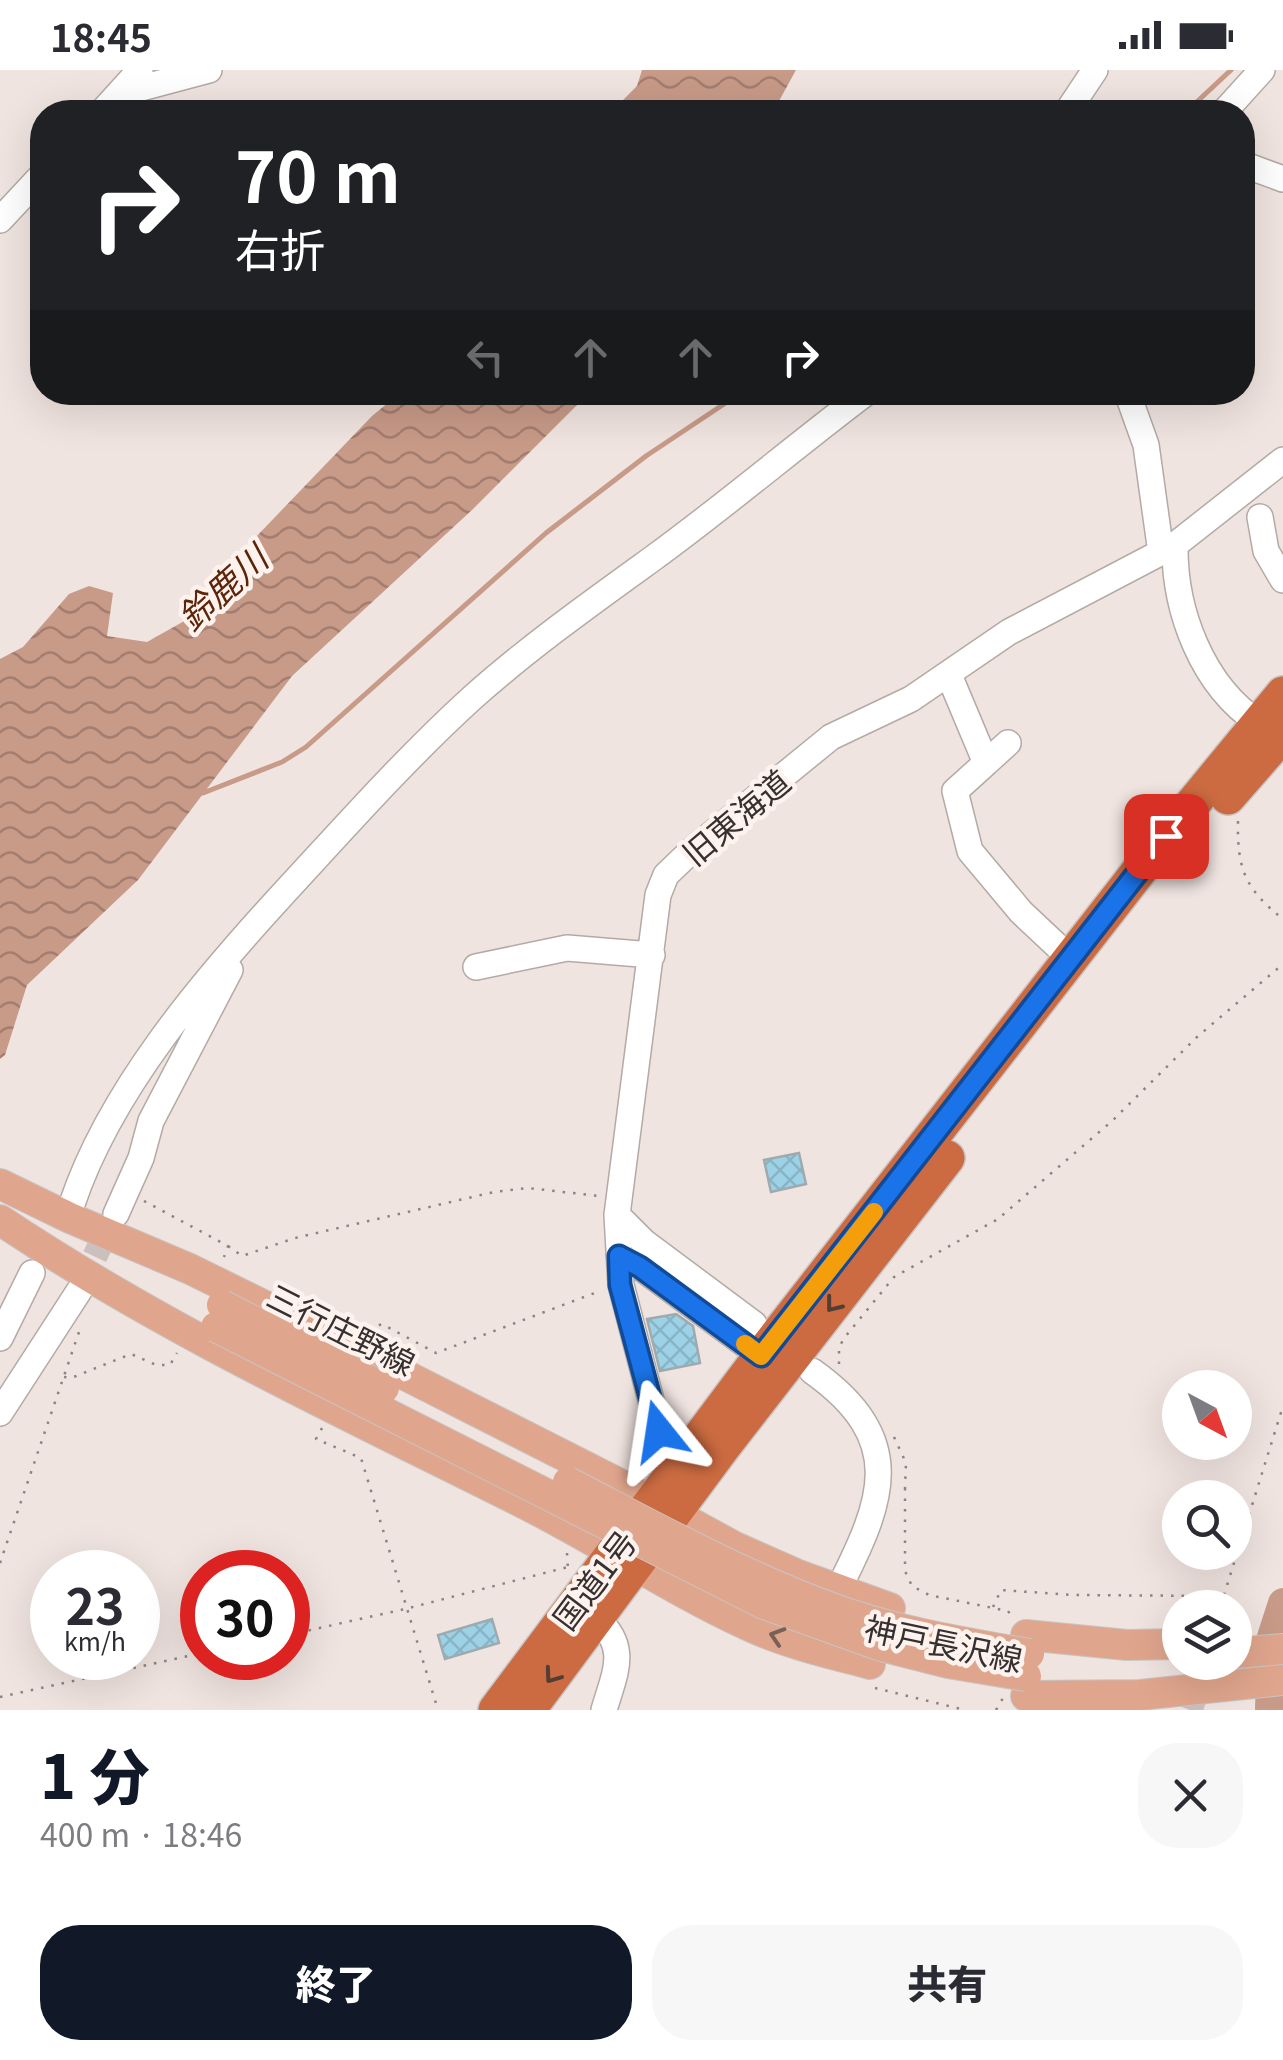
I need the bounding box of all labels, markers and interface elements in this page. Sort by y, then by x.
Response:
text: 18:45 [50,8,152,63]
text: 70 m [235,122,401,223]
icon: right [70,140,200,270]
text: 右折 [235,215,325,280]
icon: left [458,330,513,385]
icon: ahead [563,330,618,385]
icon: ahead [668,330,723,385]
icon: right [773,330,828,385]
water label: 鈴鹿川 [165,529,280,640]
street label: 旧東海道 [671,757,799,875]
pin [1124,794,1209,879]
icon: arrive [1139,809,1194,864]
street label: 三行庄野線 [260,1271,424,1385]
one-way arrow [827,1294,845,1312]
north arrow [1162,1370,1252,1460]
map controls [1162,1370,1252,1680]
position arrow [607,1379,711,1483]
button: search [1162,1480,1252,1570]
street label: 国道1号 [540,1520,646,1638]
speed limit sign: 30 [180,1550,310,1680]
text: 23 [66,1567,125,1639]
button: layers [1162,1590,1252,1680]
street label: 神戸長沢線 [861,1603,1027,1681]
text: km/h [64,1622,126,1658]
one-way arrow [769,1627,786,1647]
one-way arrow [547,1665,564,1683]
text: 1 分 [40,1729,150,1816]
button: close [1138,1743,1243,1848]
text: 400 m · 18:46 [40,1810,242,1856]
button: 終了 [40,1925,632,2040]
button: 共有 [652,1925,1243,2040]

